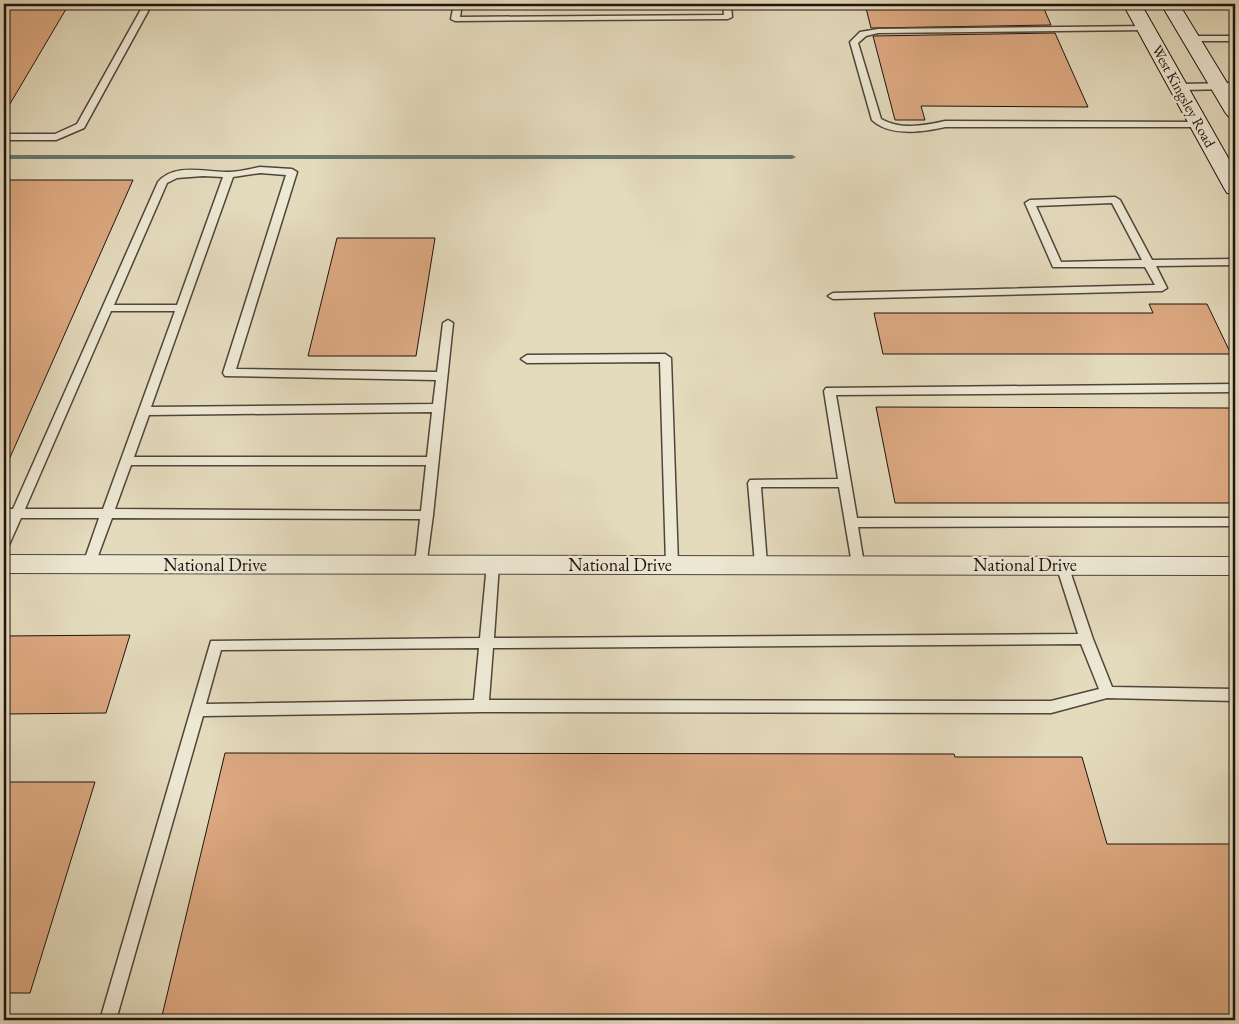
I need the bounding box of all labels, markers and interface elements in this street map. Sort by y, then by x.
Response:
street label: West Kingsley Road [1148,41,1220,151]
street label: National Drive [163,553,267,576]
street label: National Drive [568,553,672,576]
street label: National Drive [973,553,1077,576]

